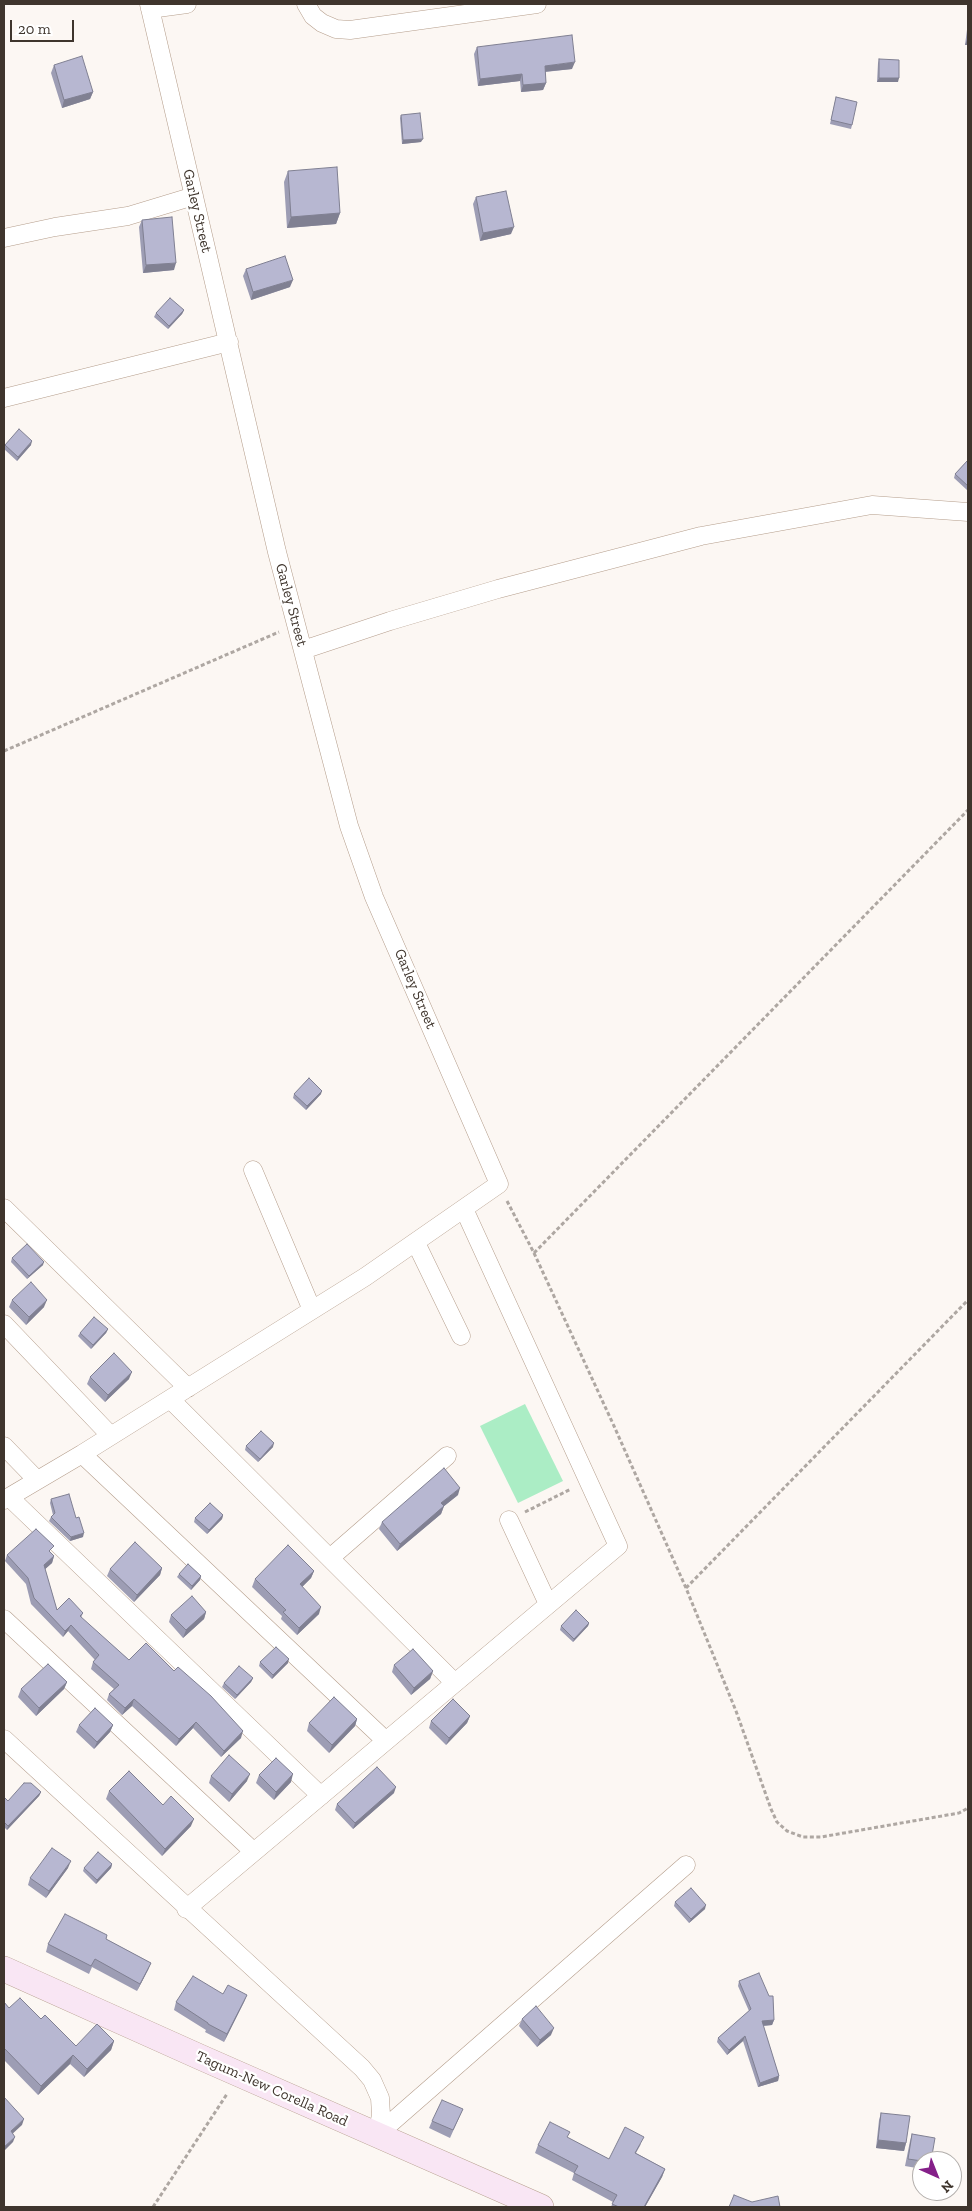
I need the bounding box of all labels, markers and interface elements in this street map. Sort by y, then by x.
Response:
scale bar [12,10,76,42]
text: 20 m [18,20,51,38]
street label: Garley Street [179,167,215,255]
street label: Garley Street [271,562,311,648]
street label: Garley Street [390,946,440,1032]
street label: Tagum-New Corella Road [193,2047,351,2131]
north arrow [912,2151,962,2201]
text: N [937,2177,957,2196]

